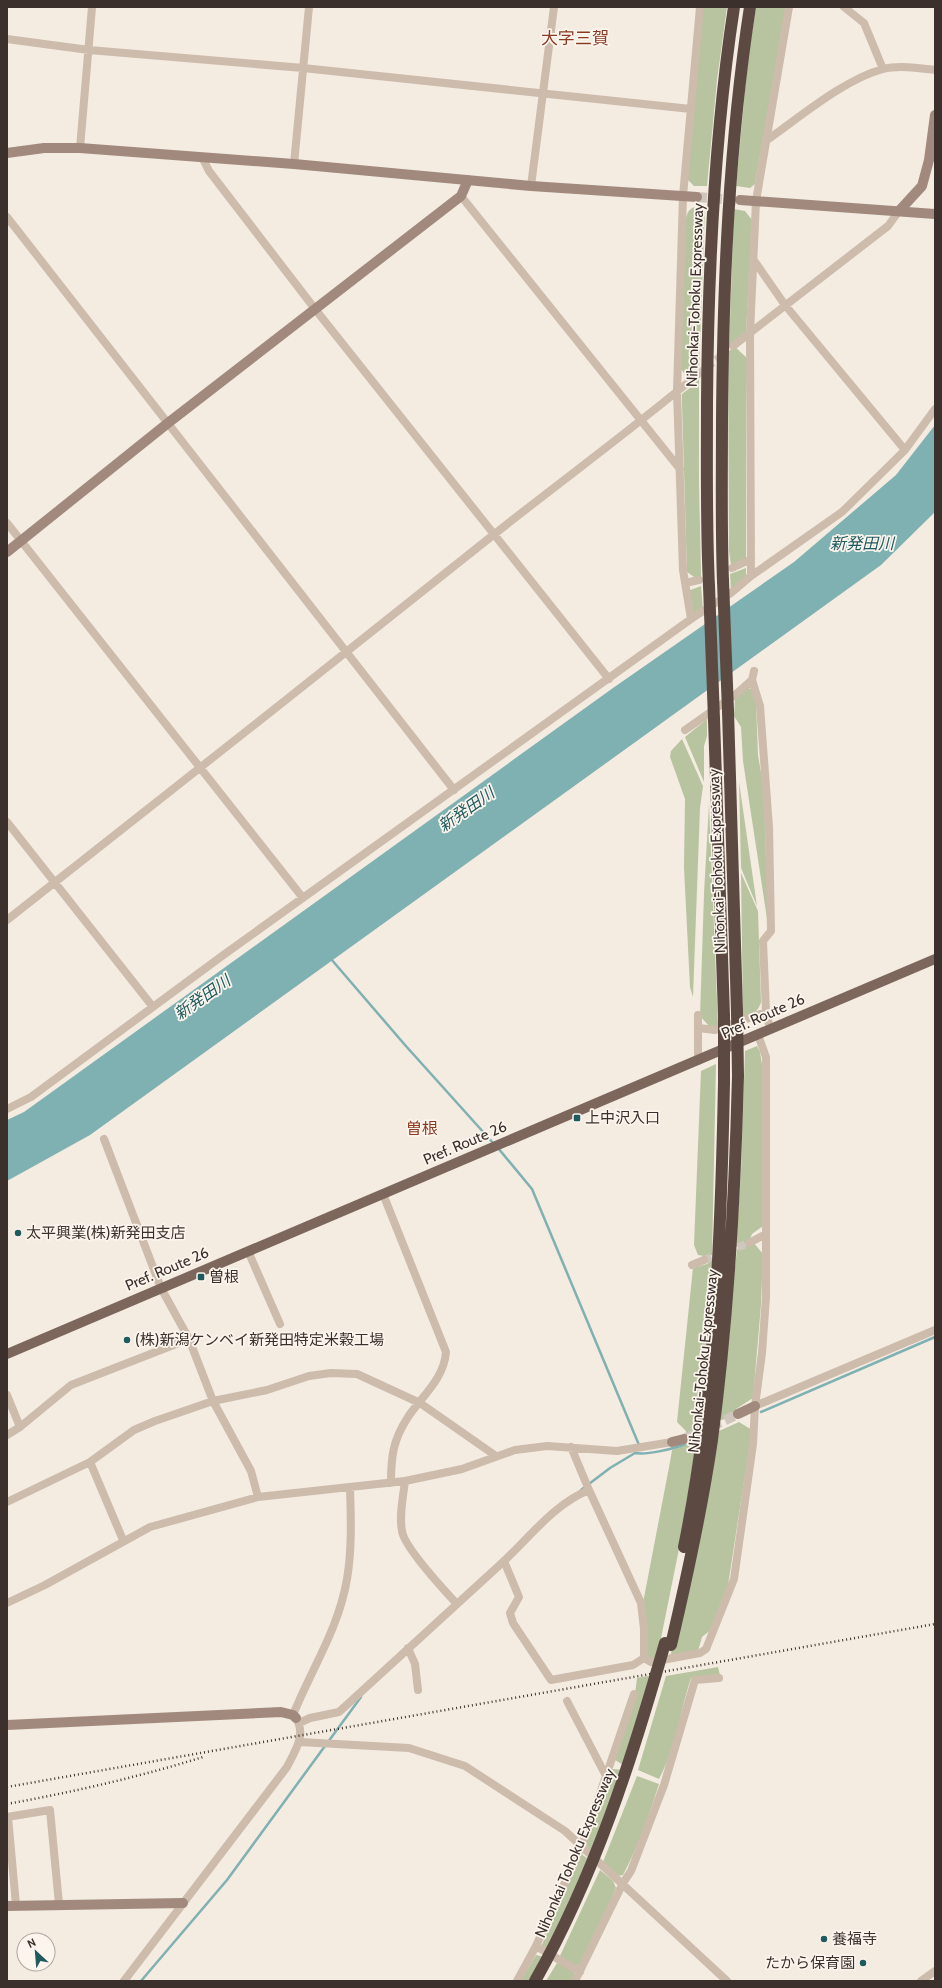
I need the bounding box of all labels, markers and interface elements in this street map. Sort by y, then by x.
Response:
district label: 大字三賀 [541,28,609,48]
street label: Nihonkai-Tohoku Expressway [683,202,707,387]
water label: 新発田川 [830,534,896,553]
street label: Nihonkai-Tohoku Expressway [705,768,729,953]
water label: 新発田川 [435,782,500,836]
water label: 新発田川 [171,970,236,1024]
street label: Pref. Route 26 [719,990,807,1042]
place label: 上中沢入口 [585,1109,660,1127]
marker: 上中沢入口 [572,1113,582,1123]
street label: Pref. Route 26 [420,1117,510,1169]
district label: 曽根 [406,1119,438,1138]
place label: 太平興業(株)新発田支店 [26,1224,185,1242]
marker: 太平興業(株)新発田支店 [13,1228,23,1238]
street label: Pref. Route 26 [122,1243,212,1295]
place label: 曽根 [209,1268,239,1286]
street label: Nihonkai-Tohoku Expressway [684,1268,722,1454]
marker: 曽根 [196,1272,206,1282]
place label: (株)新潟ケンベイ新発田特定米穀工場 [135,1331,384,1349]
marker: (株)新潟ケンベイ新発田特定米穀工場 [122,1335,132,1345]
street label: Nihonkai Tohoku Expressway [531,1765,619,1940]
place label: 養福寺 [832,1930,877,1948]
north arrow [16,1932,56,1972]
marker: 養福寺 [819,1934,829,1944]
text: N [25,1935,38,1951]
place label: たから保育園 [765,1954,855,1972]
marker: たから保育園 [858,1958,868,1968]

